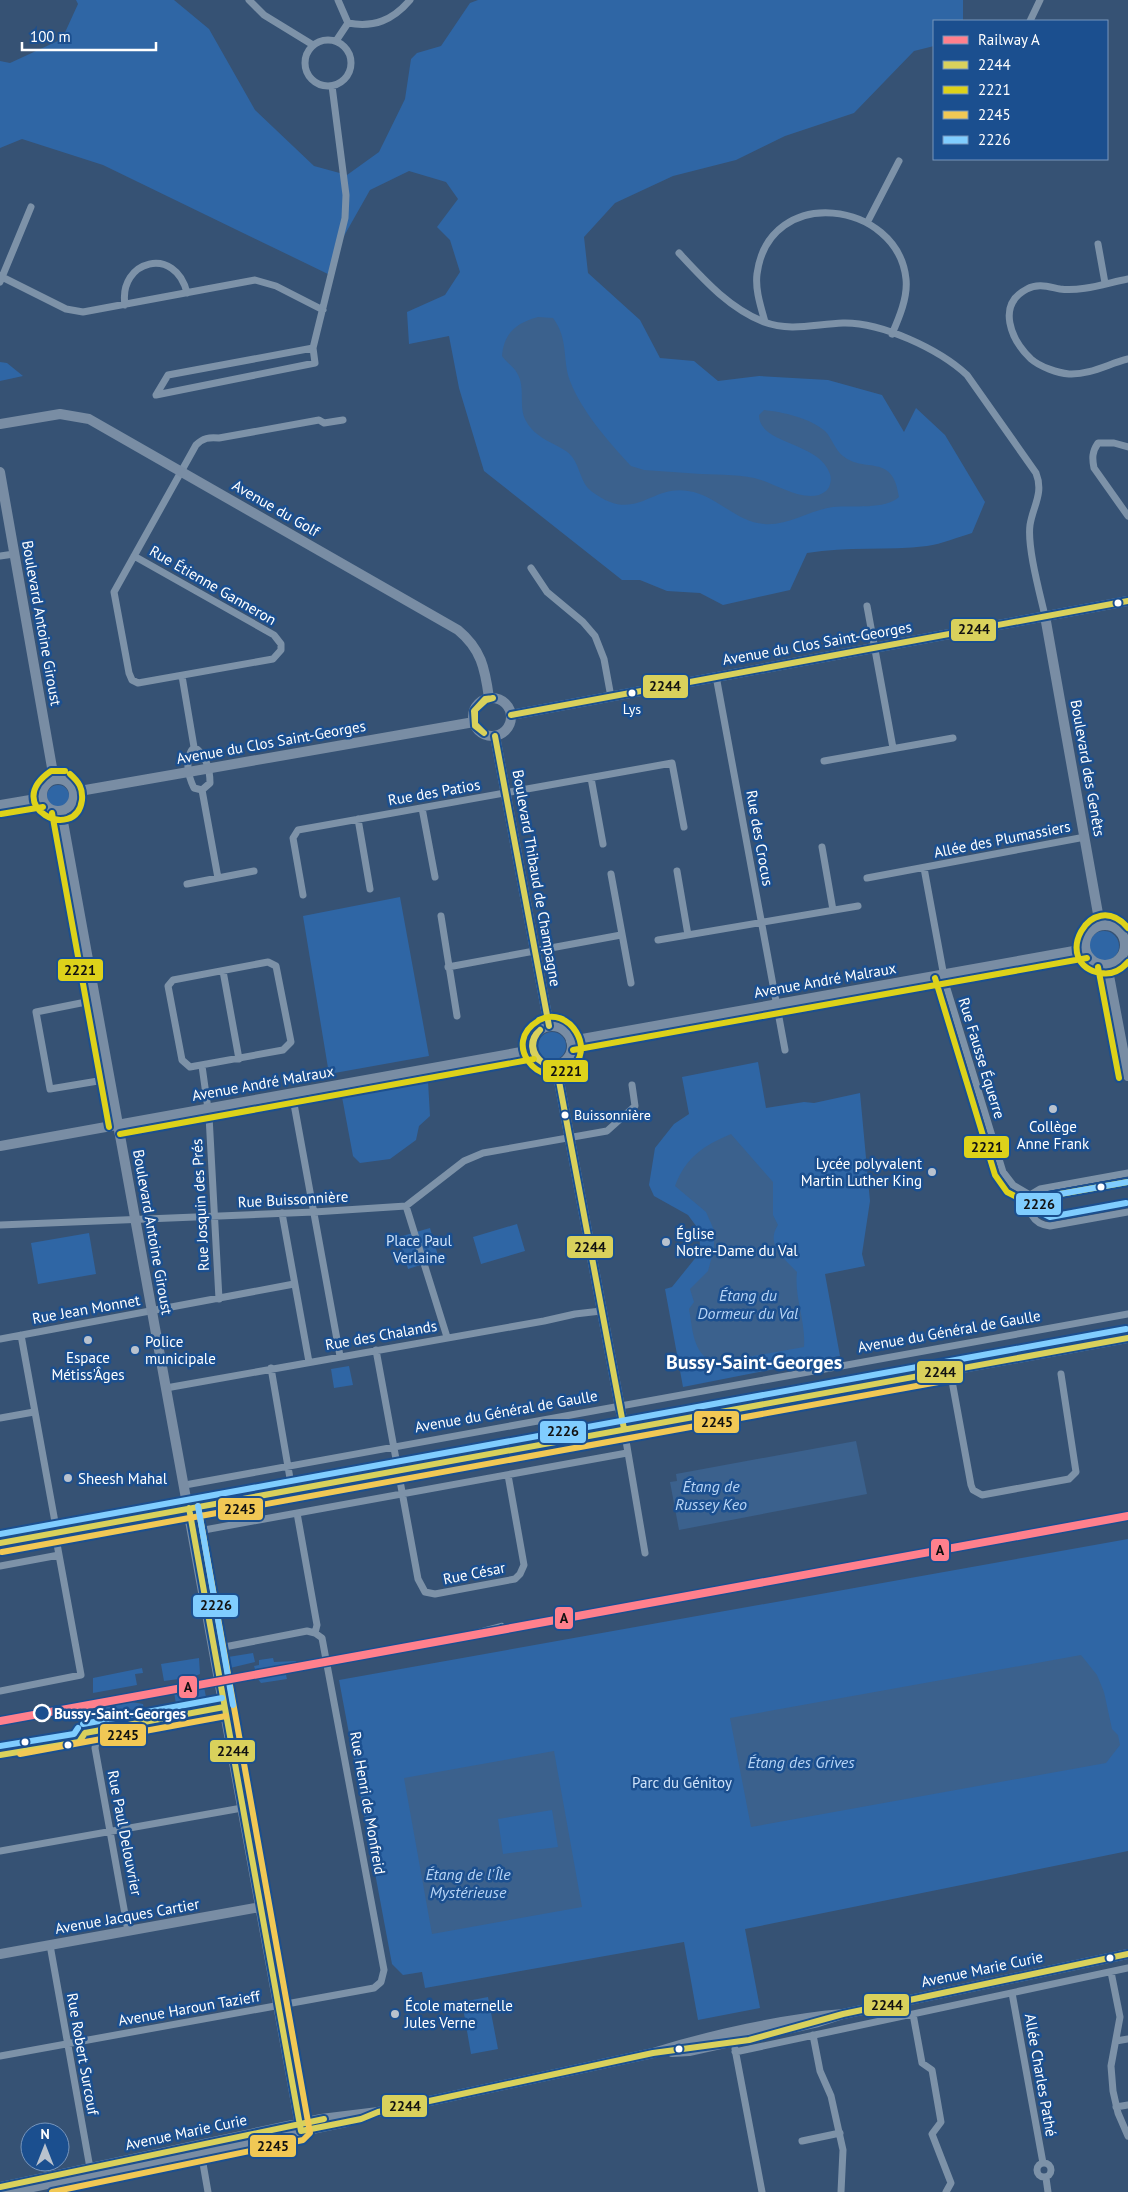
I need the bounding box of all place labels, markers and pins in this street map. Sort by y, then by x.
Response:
unlabelled marker [1113,598,1123,608]
marker: Lys [627,688,637,698]
place label: Lys [623,700,641,718]
marker: Collège Anne Frank [1047,1103,1059,1115]
place label: Buissonnière [574,1106,651,1124]
marker: Buissonnière [560,1110,570,1120]
place label: Collège Anne Frank [1017,1117,1090,1153]
place label: Lycée polyvalent Martin Luther King [801,1154,922,1190]
marker: Lycée polyvalent Martin Luther King [926,1166,938,1178]
unlabelled marker [1096,1182,1106,1192]
place label: Église Notre-Dame du Val [676,1224,798,1260]
marker: Église Notre-Dame du Val [660,1236,672,1248]
place label: Police municipale [145,1332,216,1368]
marker: Espace Métiss'Âges [82,1334,94,1346]
marker: Police municipale [129,1344,141,1356]
place label: Espace Métiss'Âges [51,1348,125,1384]
place label: Sheesh Mahal [78,1469,168,1488]
marker: Sheesh Mahal [62,1472,74,1484]
marker: Bussy-Saint-Georges [33,1704,51,1722]
place label: Bussy-Saint-Georges [54,1704,186,1723]
unlabelled marker [20,1737,30,1747]
unlabelled marker [63,1740,73,1750]
unlabelled marker [1105,1953,1115,1963]
place label: École maternelle Jules Verne [404,1996,513,2032]
marker: École maternelle Jules Verne [389,2008,401,2020]
unlabelled marker [674,2044,684,2054]

